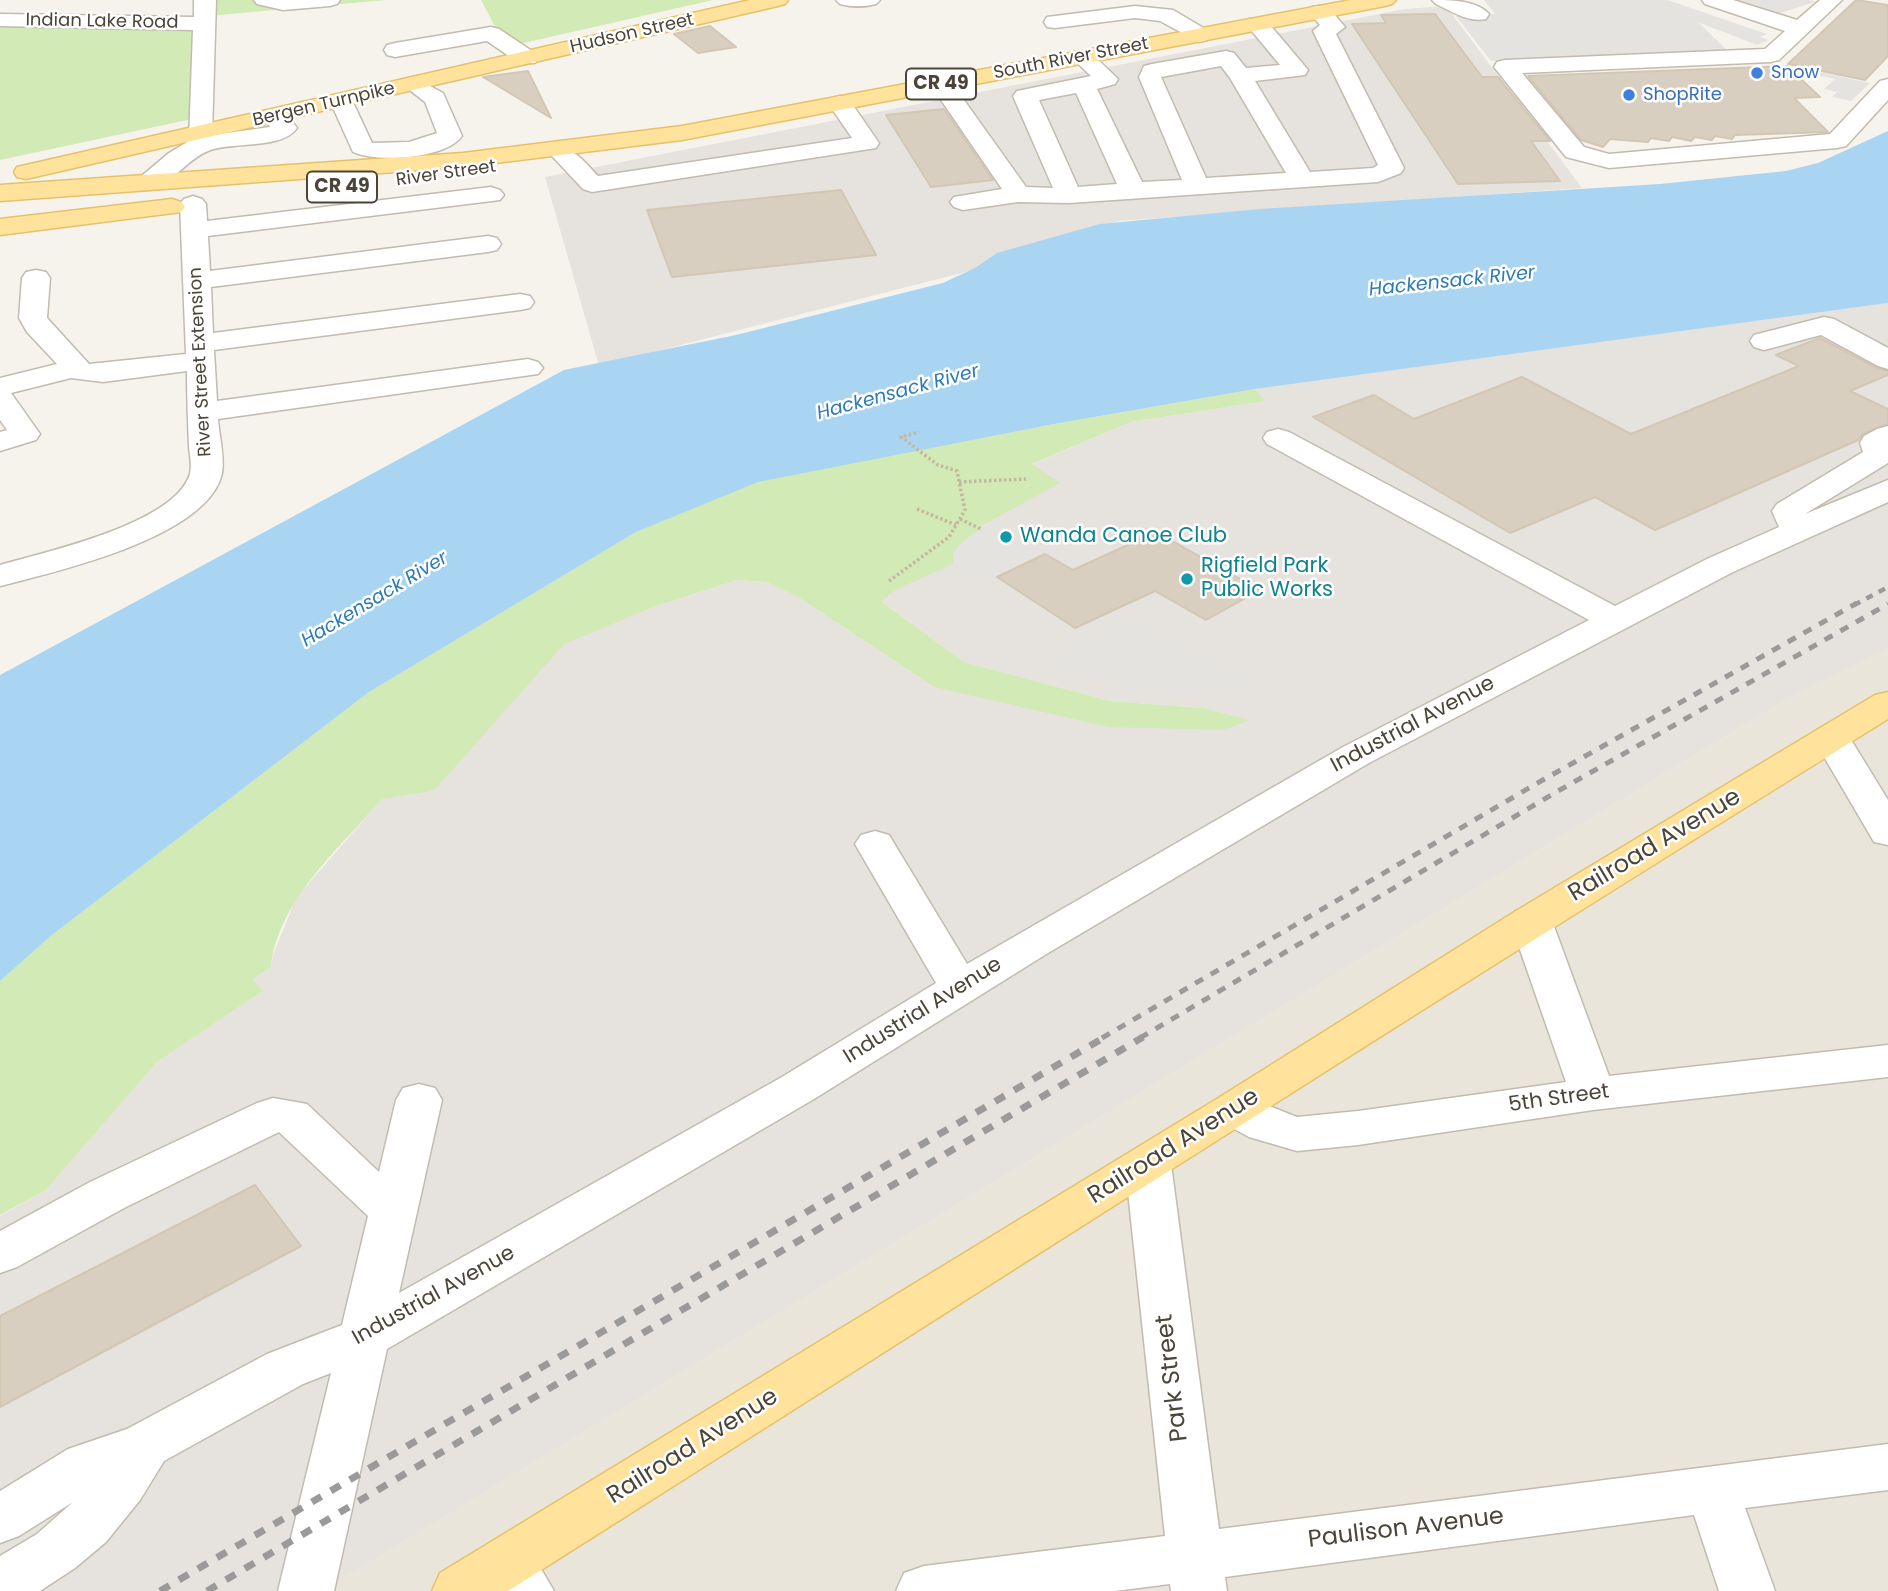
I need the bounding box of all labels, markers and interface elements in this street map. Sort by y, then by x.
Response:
street label: Hudson Street [568,9,696,59]
street label: Indian Lake Road [25,10,179,34]
street label: South River Street [992,33,1150,85]
place label: Snow [1771,62,1819,84]
marker: Snow [1749,65,1765,81]
road number: CR 49 [906,68,976,100]
street label: Bergen Turnpike [251,78,397,132]
place label: ShopRite [1643,84,1722,106]
marker: ShopRite [1621,87,1637,103]
street label: River Street [395,156,497,192]
road number: CR 49 [307,172,377,202]
water label: Hackensack River [1368,262,1536,302]
street label: River Street Extension [185,267,217,457]
water label: Hackensack River [815,360,981,426]
place label: Wanda Canoe Club [1020,524,1227,550]
marker: Wanda Canoe Club [998,529,1014,545]
water label: Hackensack River [298,547,452,653]
place label: Rigfield Park Public Works [1201,554,1333,604]
marker: Rigfield Park Public Works [1179,571,1195,587]
street label: Industrial Avenue [1327,671,1499,779]
street label: Railroad Avenue [1564,783,1746,909]
street label: Industrial Avenue [839,952,1007,1070]
street label: 5th Street [1507,1079,1611,1119]
street label: Railroad Avenue [1083,1083,1265,1211]
street label: Industrial Avenue [348,1241,520,1351]
street label: Park Street [1151,1313,1195,1443]
street label: Railroad Avenue [602,1383,784,1511]
street label: Paulison Avenue [1306,1503,1506,1555]

